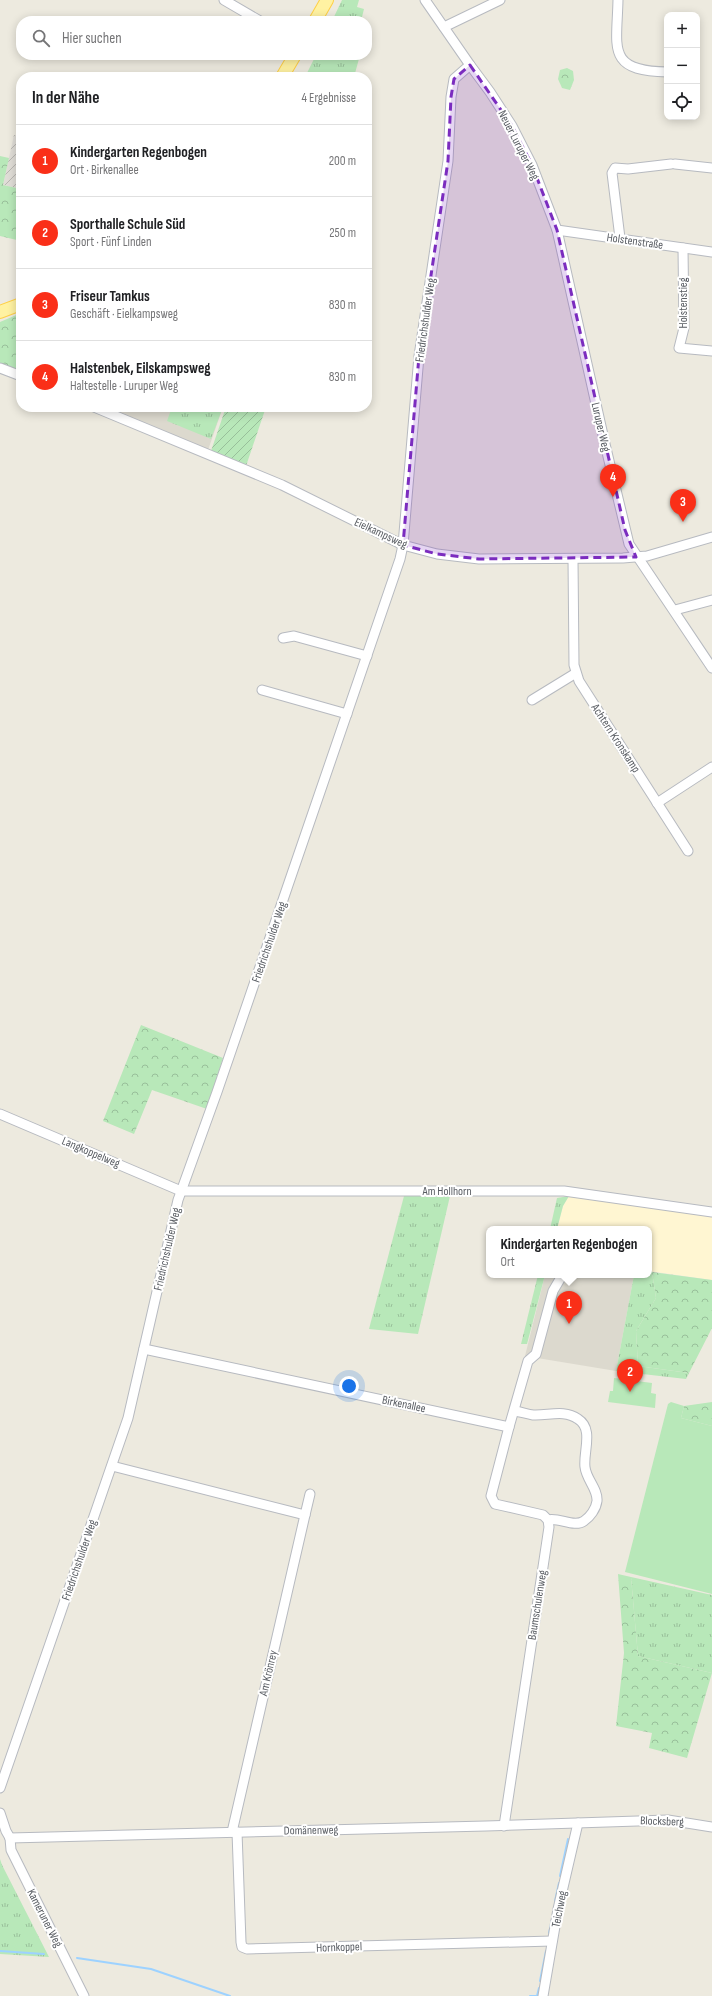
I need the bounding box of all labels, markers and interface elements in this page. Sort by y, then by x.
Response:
map controls [664,12,700,120]
button: + [664,12,700,48]
search box [16,16,372,60]
icon: search [30,27,52,49]
text: Hier suchen [62,29,122,48]
button: − [664,48,700,84]
button: locate [664,84,700,120]
text: In der Nähe [32,88,99,108]
text: 4 Ergebnisse [302,90,356,106]
street label: Neuer Luruper Weg [495,108,543,183]
text: Kindergarten Regenbogen [70,143,207,162]
text: 1 [42,153,48,169]
text: 200 m [329,153,356,169]
text: Ort · Birkenallee [70,162,139,178]
text: Sporthalle Schule Süd [70,215,185,234]
text: 2 [42,225,48,241]
text: 250 m [329,225,356,241]
street label: Holstenstraße [606,230,664,253]
text: Sport · Fünf Linden [70,234,152,250]
street label: Friedrichshulder Weg [412,277,439,363]
street label: Holstenstieg [676,277,691,328]
text: Friseur Tamkus [70,287,150,306]
text: 3 [42,297,48,313]
text: 830 m [329,297,356,313]
text: Geschäft · Eielkampsweg [70,306,178,322]
text: Halstenbek, Eilskampsweg [70,359,211,378]
text: 4 [42,369,48,385]
text: 830 m [329,369,356,385]
text: Haltestelle · Luruper Weg [70,378,178,394]
street label: Luruper Weg [588,401,614,454]
pin: 4 [600,464,626,497]
pin: 3 [670,489,696,522]
street label: Eielkampsweg [352,515,410,552]
street label: Achtern Kronskamp [587,700,643,776]
street label: Friedrichshulder Weg [249,899,290,985]
street label: Langkoppelweg [59,1134,122,1171]
street label: Am Hollhorn [421,1184,472,1199]
street label: Friedrichshulder Weg [151,1206,184,1292]
popup [486,1226,652,1278]
text: Kindergarten Regenbogen [500,1235,638,1254]
text: Ort [500,1254,515,1270]
pin: 1 [556,1291,582,1324]
pin: 2 [617,1359,643,1392]
your location [339,1376,359,1396]
street label: Birkenallee [381,1393,427,1416]
street label: Friedrichshulder Weg [59,1517,100,1603]
street label: Baumschulenweg [525,1569,550,1641]
street label: Am Krönrey [256,1648,281,1698]
street label: Blocksberg [640,1813,684,1830]
street label: Domänenweg [284,1823,339,1838]
street label: Kameruner Weg [23,1887,66,1950]
street label: Teichweg [549,1889,570,1929]
street label: Hornkoppel [316,1939,362,1956]

